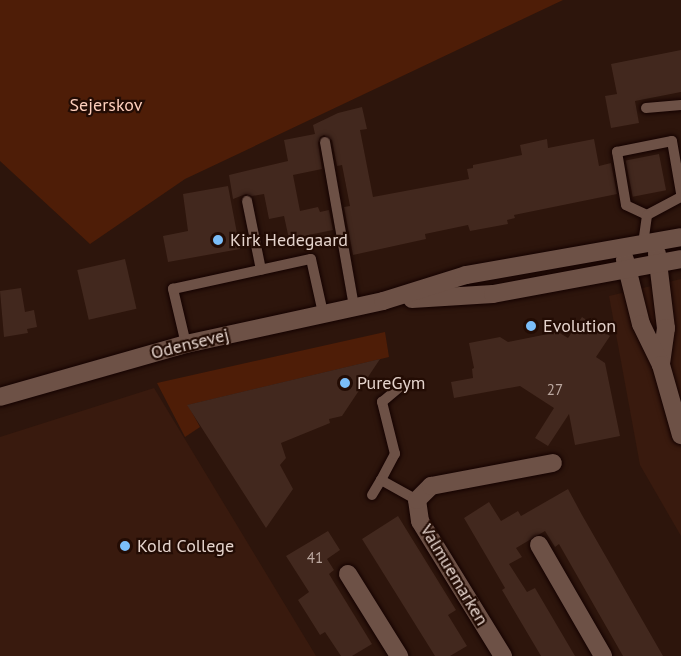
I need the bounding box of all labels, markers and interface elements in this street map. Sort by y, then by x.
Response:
park label: Sejerskov [70,94,142,116]
place label: Kirk Hedegaard [230,229,349,251]
marker: Kirk Hedegaard [211,233,225,247]
place label: Evolution [543,315,616,337]
marker: Evolution [524,319,538,333]
street label: Odensevej [149,324,231,364]
place label: PureGym [357,372,425,394]
marker: PureGym [338,376,352,390]
house number: 27 [547,381,563,399]
street label: Valmuemarken [415,521,493,629]
place label: Kold College [137,535,234,557]
marker: Kold College [118,539,132,553]
house number: 41 [307,549,323,567]

